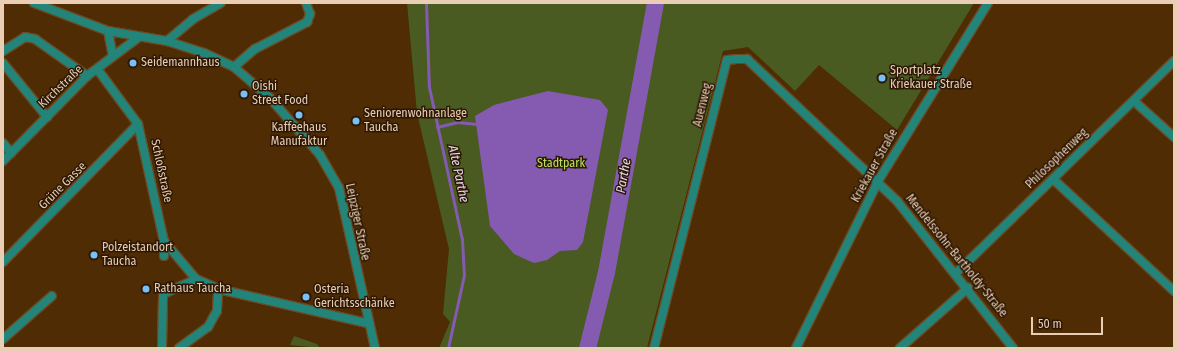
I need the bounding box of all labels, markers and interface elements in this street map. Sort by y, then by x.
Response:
place label: Seidemannhaus [141,56,220,70]
marker: Seidemannhaus [128,58,138,68]
street label: Kirchstraße [36,62,86,112]
place label: Sportplatz Kriekauer Straße [890,64,972,92]
marker: Sportplatz Kriekauer Straße [877,73,887,83]
place label: Oishi Street Food [252,80,308,108]
street label: Auenweg [691,82,715,128]
marker: Oishi Street Food [239,89,249,99]
place label: Seniorenwohnanlage Taucha [364,107,467,135]
marker: Kaffeehaus Manufaktur [294,110,304,120]
marker: Seniorenwohnanlage Taucha [351,116,361,126]
place label: Kaffeehaus Manufaktur [271,121,327,149]
street label: Philosophenweg [1023,126,1091,192]
street label: Kriekauer Straße [849,127,901,205]
street label: Schloßstraße [147,138,175,204]
water label: Alte Parthe [444,144,472,204]
park label: Stadtpark [537,157,585,171]
water label: Parthe [613,158,635,194]
street label: Grüne Gasse [36,159,90,213]
street label: Leipziger Straße [342,182,372,262]
street label: Mendelssohn-Bartholdy-Straße [902,192,1010,320]
place label: Polzeistandort Taucha [102,241,173,269]
marker: Polzeistandort Taucha [89,250,99,260]
place label: Rathaus Taucha [154,282,231,296]
place label: Osteria Gerichtsschänke [314,283,395,311]
marker: Rathaus Taucha [141,284,151,294]
marker: Osteria Gerichtsschänke [301,292,311,302]
scale bar [1033,309,1105,335]
text: 50 m [1038,317,1062,331]

